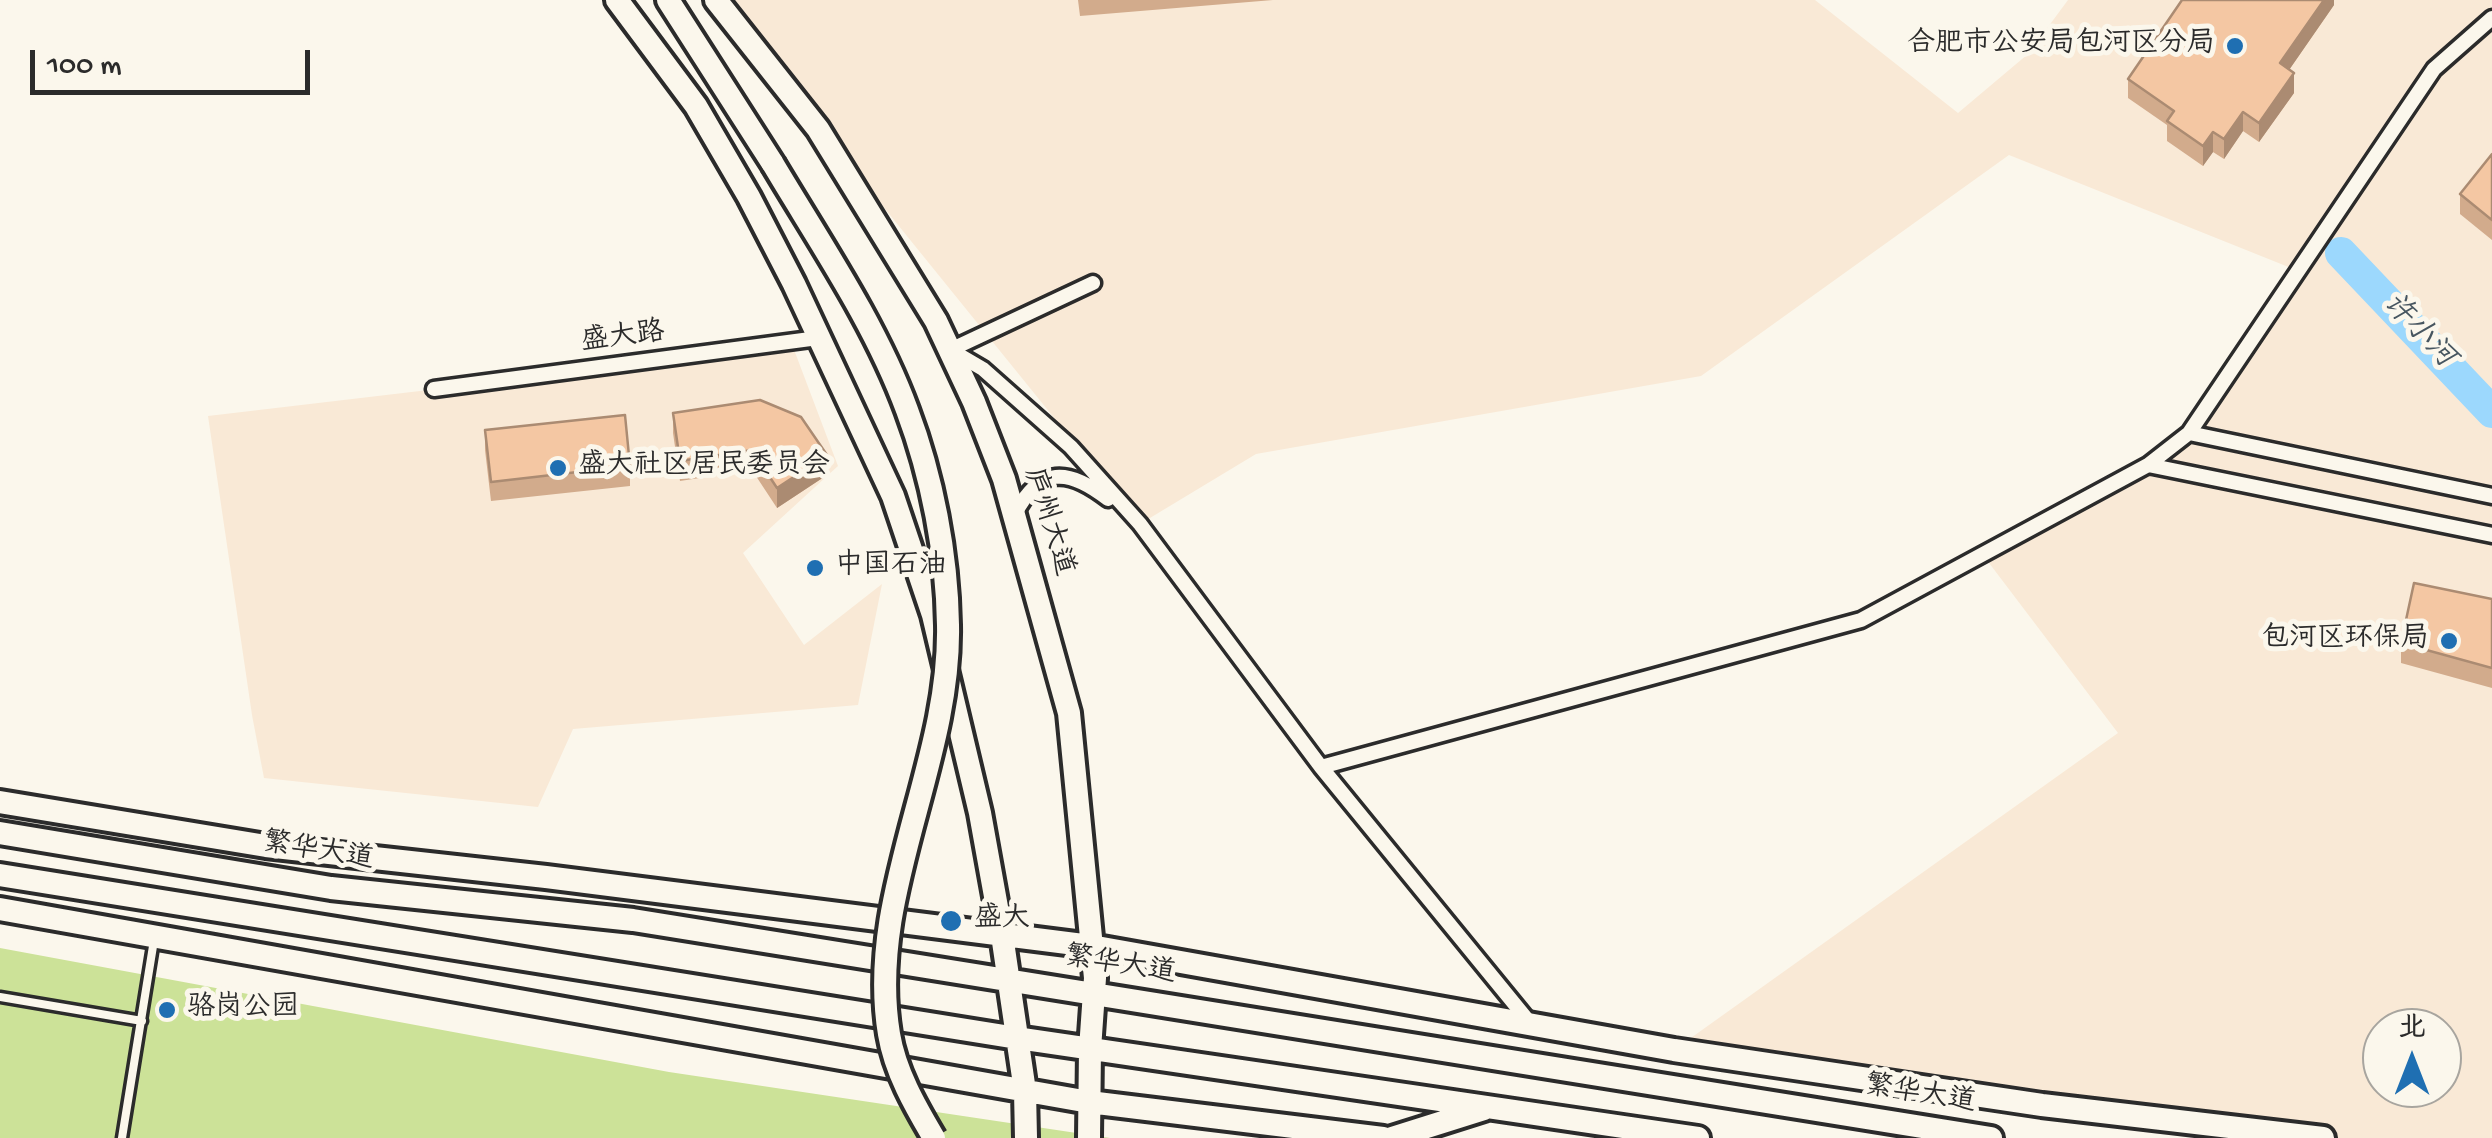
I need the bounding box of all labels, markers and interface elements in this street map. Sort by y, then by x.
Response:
place label: 合肥市公安局包河区分局 [1907,29,2215,63]
scale bar [35,30,315,92]
marker: 合肥市公安局包河区分局 [2224,35,2246,57]
text: 100 m [47,50,122,85]
water label: 许小河 [2373,287,2461,377]
street label: 盛大路 [579,317,667,361]
place label: 盛大社区居民委员会 [578,451,830,485]
marker: 盛大社区居民委员会 [547,457,569,479]
street label: 庐州大道 [1015,464,1079,580]
place label: 中国石油 [835,551,947,585]
marker: 中国石油 [804,557,826,579]
place label: 包河区环保局 [2261,624,2429,658]
marker: 包河区环保局 [2438,630,2460,652]
street label: 繁华大道 [260,828,376,878]
place label: 盛大 [974,904,1030,938]
marker: 盛大 [938,908,964,934]
street label: 繁华大道 [1062,942,1178,992]
place label: 骆岗公园 [187,993,299,1027]
marker: 骆岗公园 [156,999,178,1021]
north arrow [2362,1008,2462,1108]
text: 北 [2398,1013,2426,1046]
street label: 繁华大道 [1862,1071,1978,1121]

